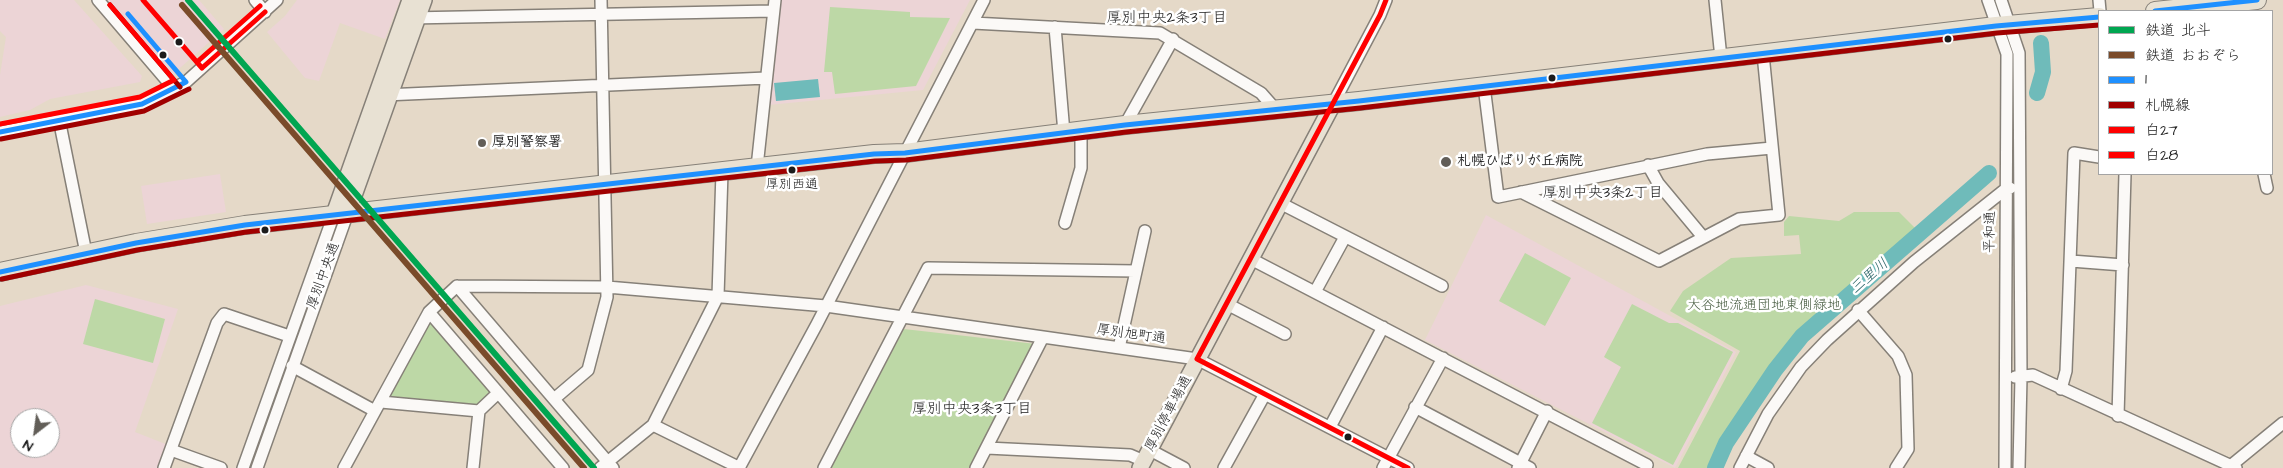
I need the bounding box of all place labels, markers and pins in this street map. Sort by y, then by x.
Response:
unlabelled marker [1943,34,1953,44]
unlabelled marker [174,37,184,47]
unlabelled marker [158,50,168,60]
unlabelled marker [1547,73,1557,83]
place label: 厚別警察署 [492,135,562,151]
marker: 厚別警察署 [476,137,488,149]
place label: 札幌ひばりが丘病院 [1457,154,1583,170]
marker: 札幌ひばりが丘病院 [1439,155,1453,169]
marker: 厚別西通 [787,165,797,175]
place label: 厚別西通 [766,177,818,193]
unlabelled marker [260,225,270,235]
unlabelled marker [1343,432,1353,442]

